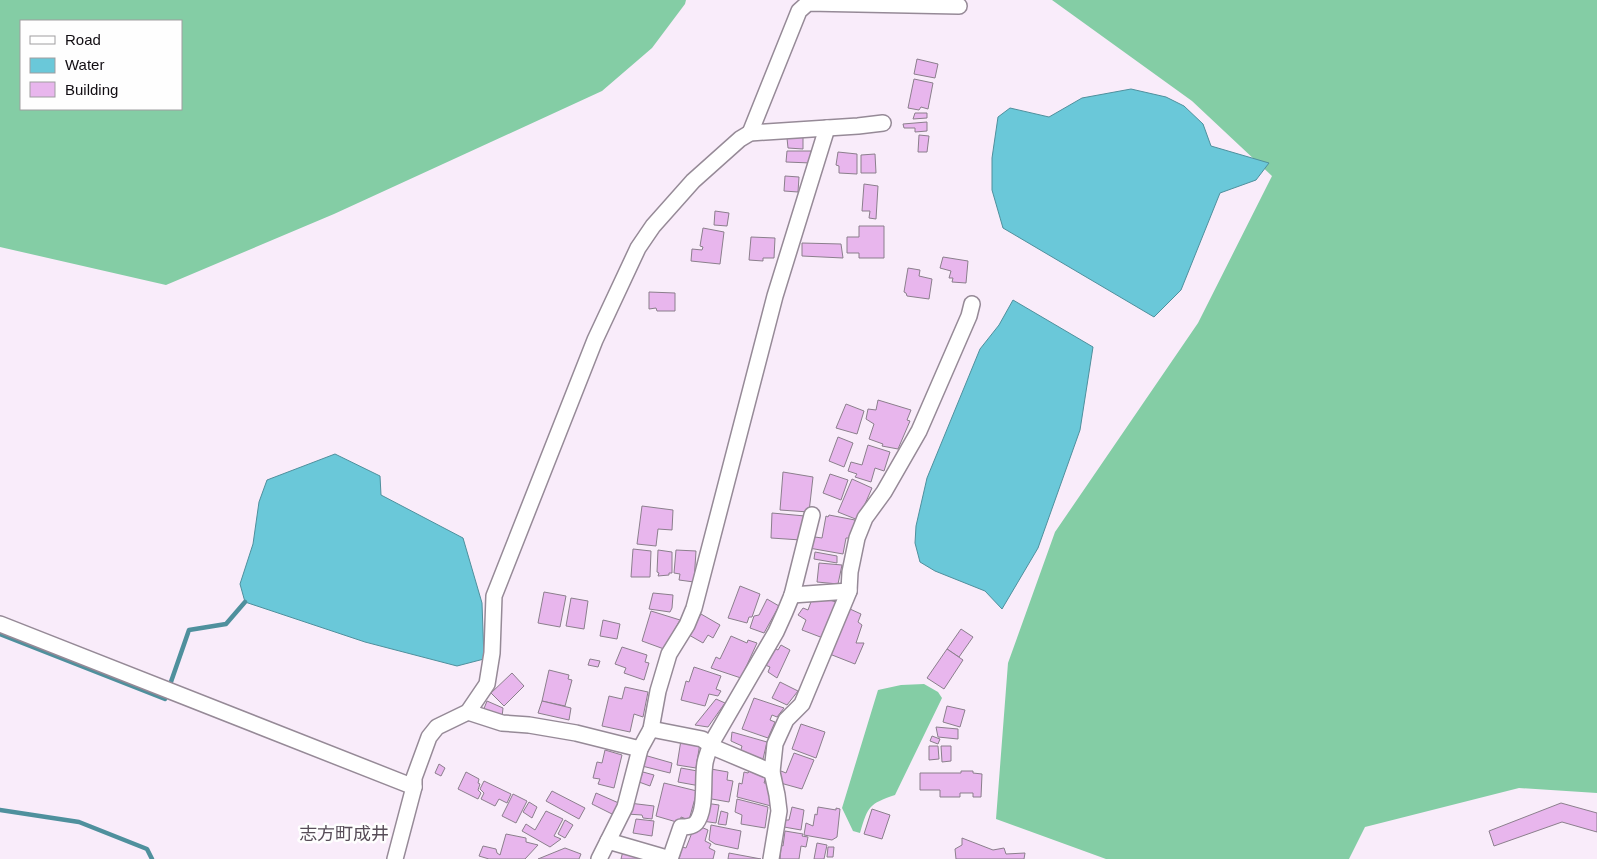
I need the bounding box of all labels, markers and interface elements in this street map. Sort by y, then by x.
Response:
legend [20,20,182,110]
text: Road [65,31,101,48]
text: Water [65,56,104,73]
text: Building [65,81,118,98]
district label: 志方町成井 [299,824,389,844]

